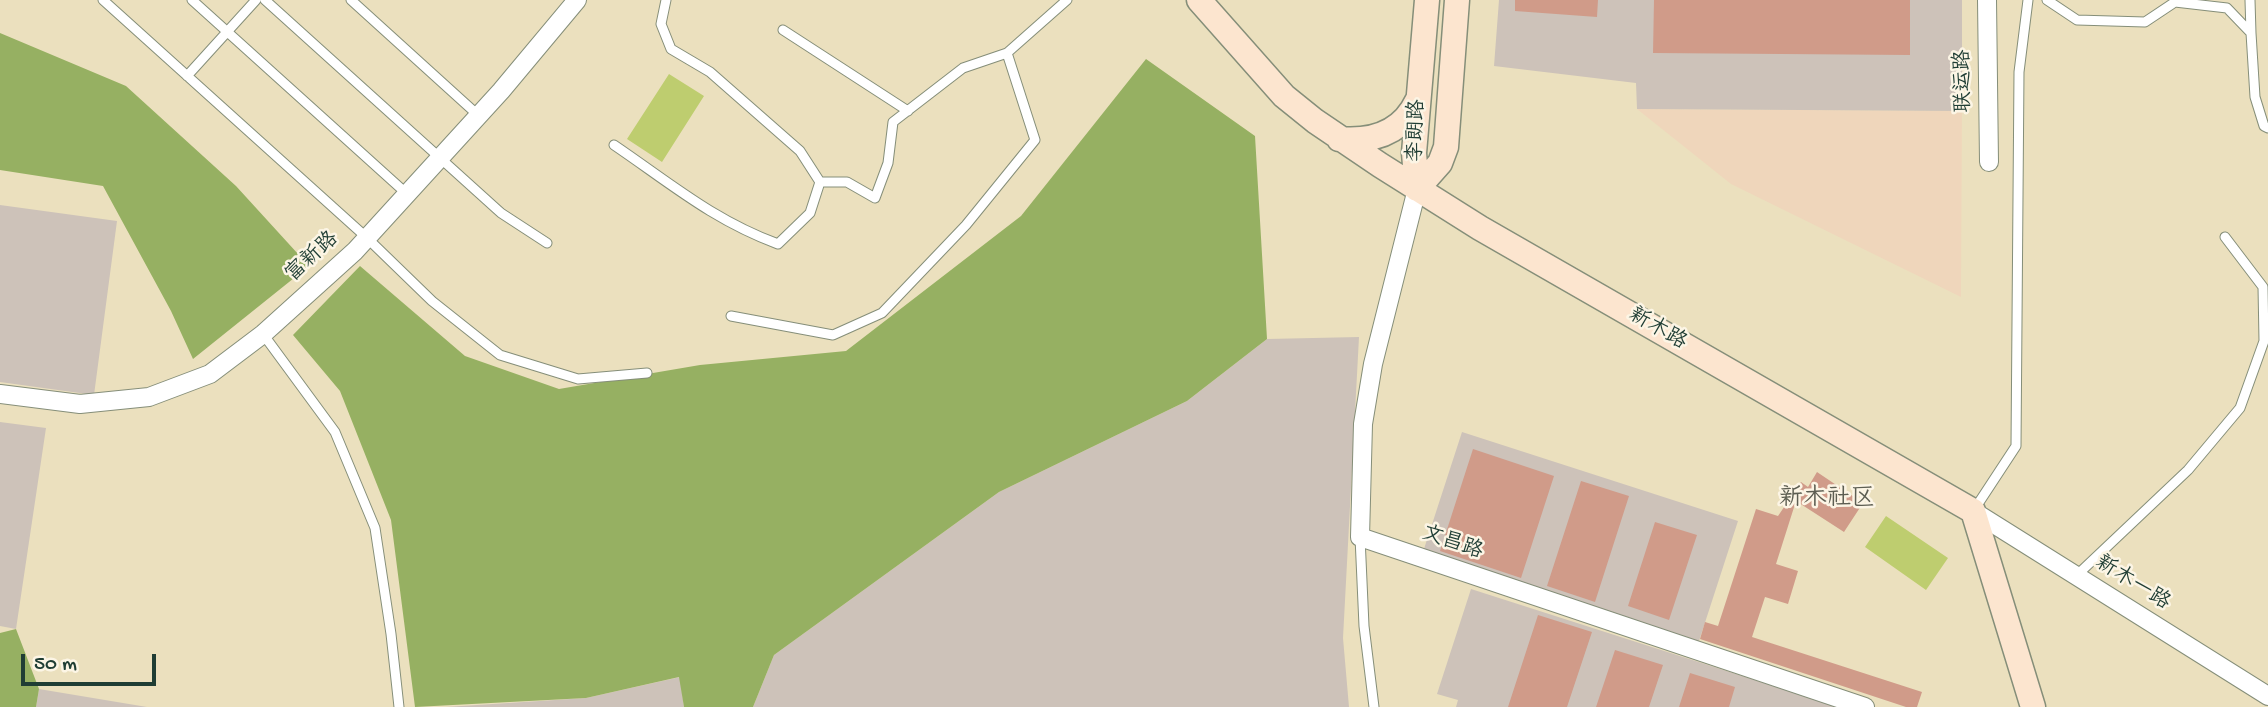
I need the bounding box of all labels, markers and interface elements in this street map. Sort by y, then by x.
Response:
street label: 联运路 [1952,49,1978,113]
street label: 李朗路 [1404,99,1432,163]
street label: 富新路 [281,227,345,289]
street label: 新木路 [1623,303,1691,357]
district label: 新木社区 [1779,486,1875,514]
street label: 文昌路 [1418,522,1486,566]
street label: 新木一路 [2090,551,2174,617]
scale bar [24,640,159,684]
text: 50 m [34,653,77,678]

